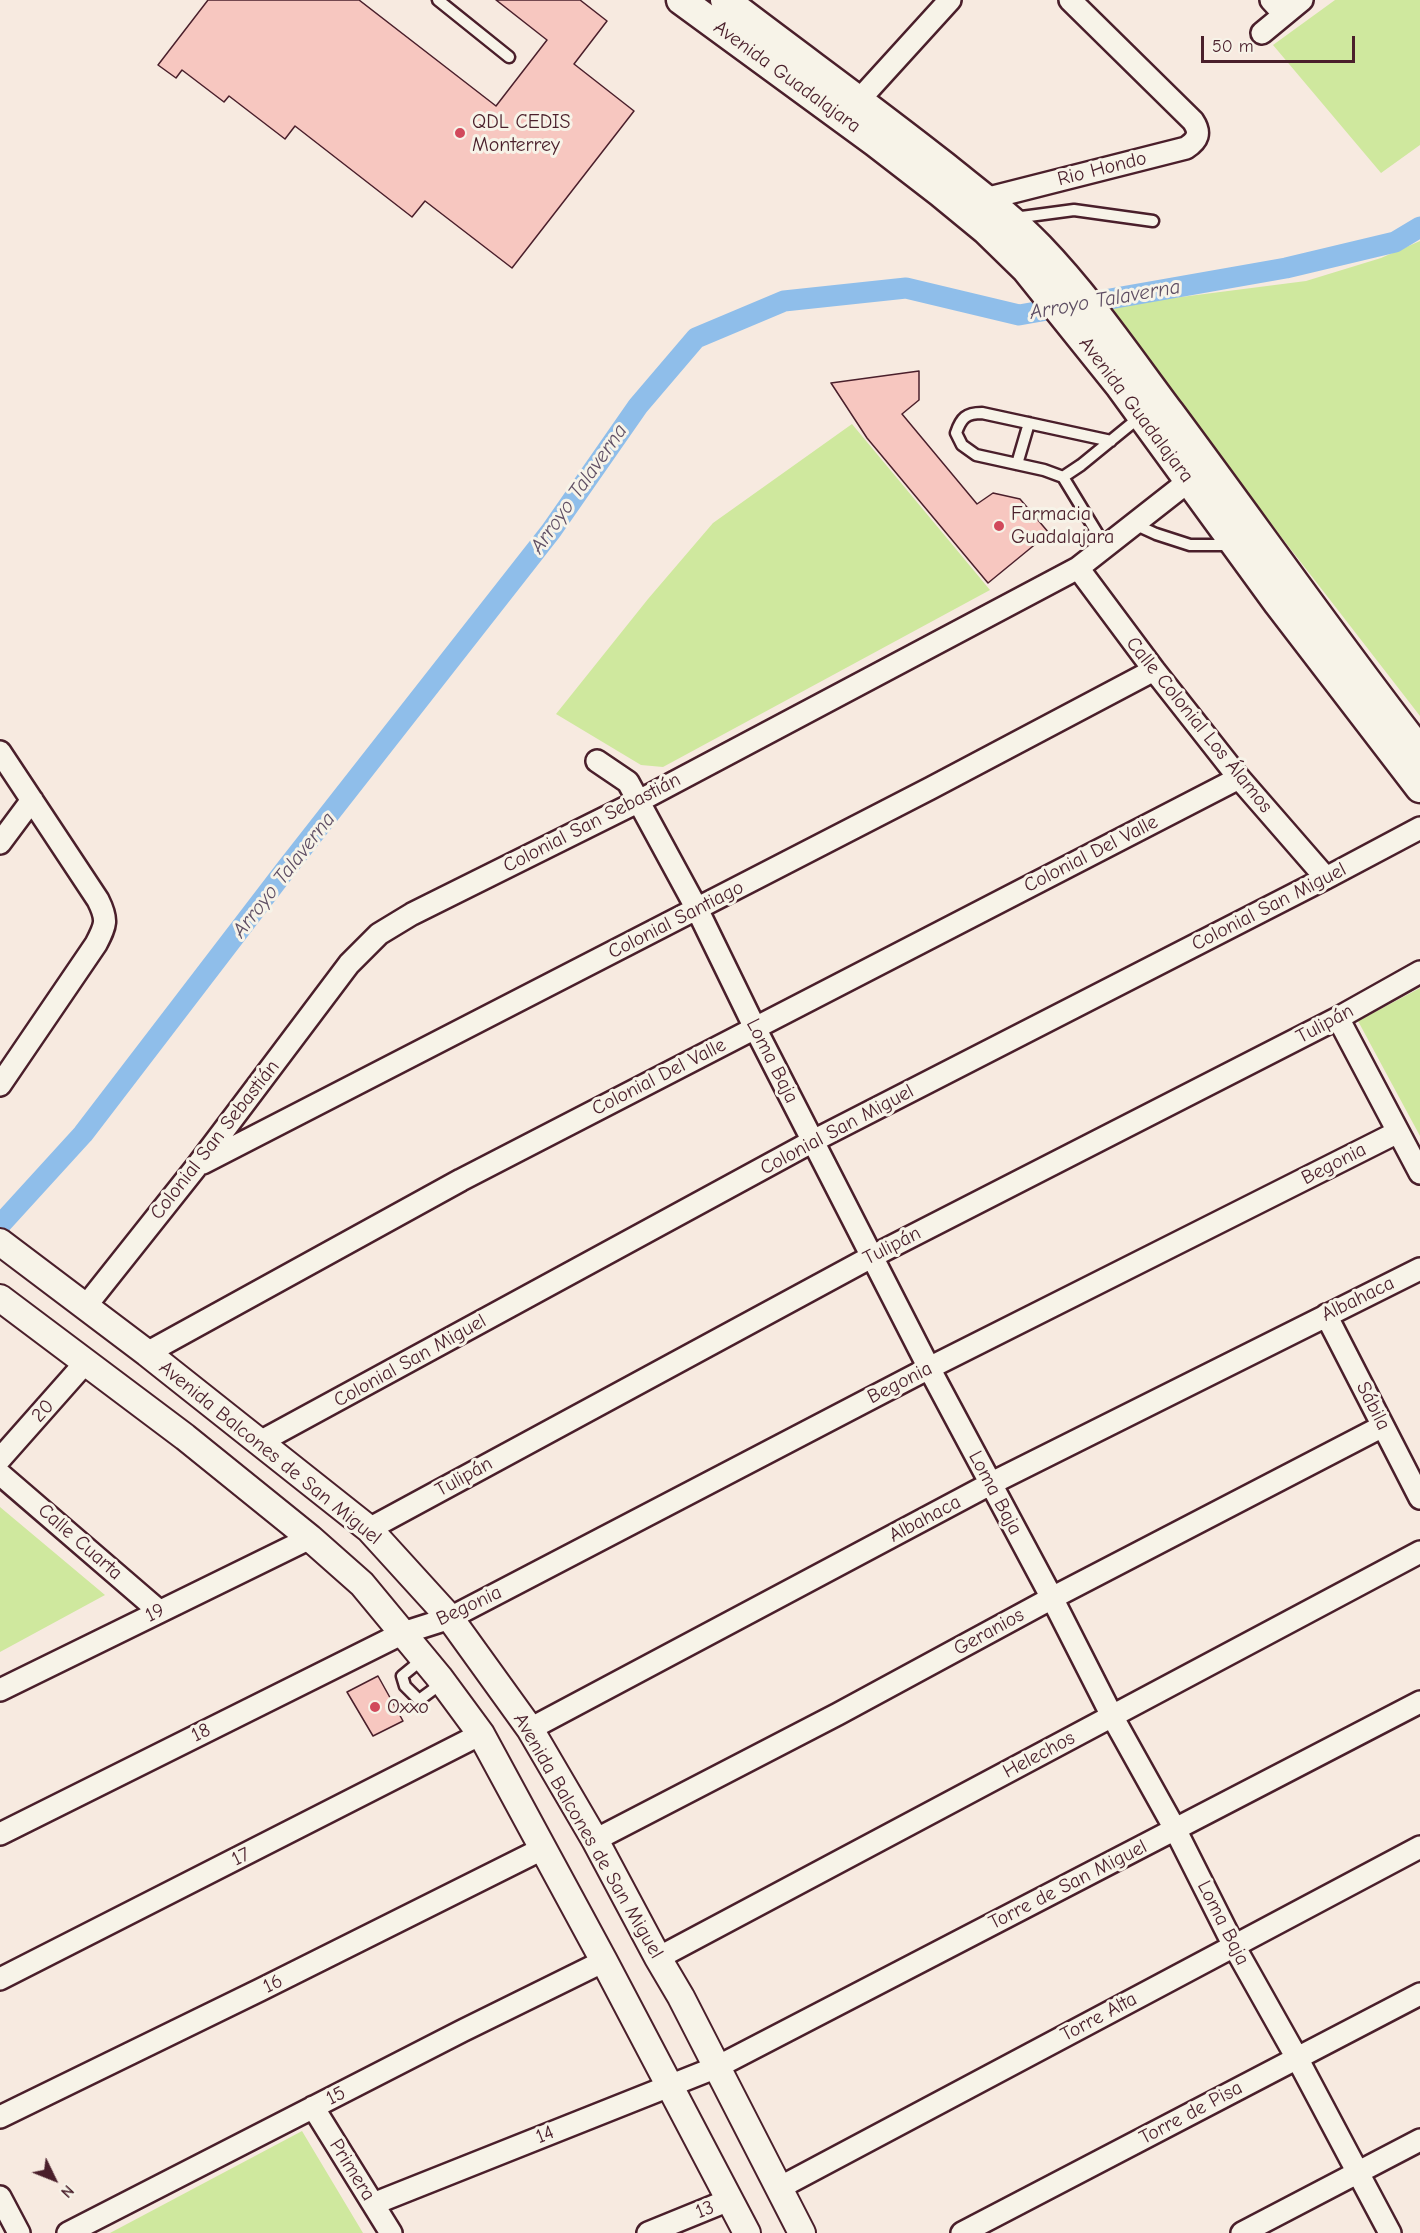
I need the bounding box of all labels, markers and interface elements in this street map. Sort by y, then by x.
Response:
street label: Avenida Guadalajara [709,16,865,138]
scale bar [1204,24,1358,62]
text: 50 m [1212,36,1254,57]
place label: QDL CEDIS Monterrey [472,110,571,157]
marker: QDL CEDIS Monterrey [453,126,467,140]
street label: Rio Hondo [1055,146,1149,192]
water label: Arroyo Talaverna [1028,274,1182,326]
street label: Avenida Guadalajara [1073,332,1199,488]
water label: Arroyo Talaverna [525,419,633,559]
place label: Farmacia Guadalajara [1011,502,1114,549]
marker: Farmacia Guadalajara [992,519,1006,533]
street label: Calle Colonial Los Álamos [1121,632,1277,818]
street label: Colonial San Sebastián [499,768,685,878]
water label: Arroyo Talaverna [227,807,341,943]
street label: Colonial Del Valle [1020,810,1162,898]
street label: Colonial San Miguel [1188,858,1350,956]
street label: Colonial Santiago [604,875,748,965]
street label: Tulipán [1292,999,1358,1049]
street label: Loma Baja [741,1015,803,1107]
street label: Colonial Del Valle [588,1033,730,1121]
street label: Colonial San Sebastián [145,1055,285,1225]
street label: Colonial San Miguel [756,1079,918,1181]
street label: Begonia [1298,1138,1370,1190]
street label: Tulipán [859,1221,925,1271]
street label: Albahaca [1318,1271,1398,1327]
street label: Colonial San Miguel [330,1309,490,1413]
street label: Avenida Balcones de San Miguel [154,1356,386,1550]
street label: Begonia [864,1357,936,1409]
street label: Sábila [1351,1378,1395,1434]
street label: 20 [27,1395,59,1427]
street label: Loma Baja [963,1447,1027,1539]
street label: Tulipán [431,1452,497,1502]
street label: Albahaca [885,1490,965,1548]
street label: Calle Cuarta [33,1499,127,1585]
street label: Begonia [432,1580,506,1632]
street label: 19 [141,1598,169,1628]
street label: Geranios [950,1603,1028,1661]
place label: Oxxo [387,1695,429,1719]
marker: Oxxo [368,1700,382,1714]
street label: Avenida Balcones de San Miguel [508,1709,668,1963]
street label: 18 [188,1718,214,1748]
street label: Helechos [999,1726,1079,1784]
street label: Torre de San Miguel [985,1835,1151,1935]
street label: 17 [228,1842,254,1872]
street label: Loma Baja [1192,1877,1254,1969]
street label: 16 [259,1969,287,1999]
street label: Torre Alta [1057,1987,1141,2047]
street label: Torre de Pisa [1135,2076,1247,2150]
street label: 15 [322,2081,350,2111]
street label: 14 [532,2121,558,2149]
street label: Primera [324,2135,380,2205]
north arrow [24,2149,84,2209]
text: N [57,2181,77,2201]
street label: 13 [692,2195,718,2225]

